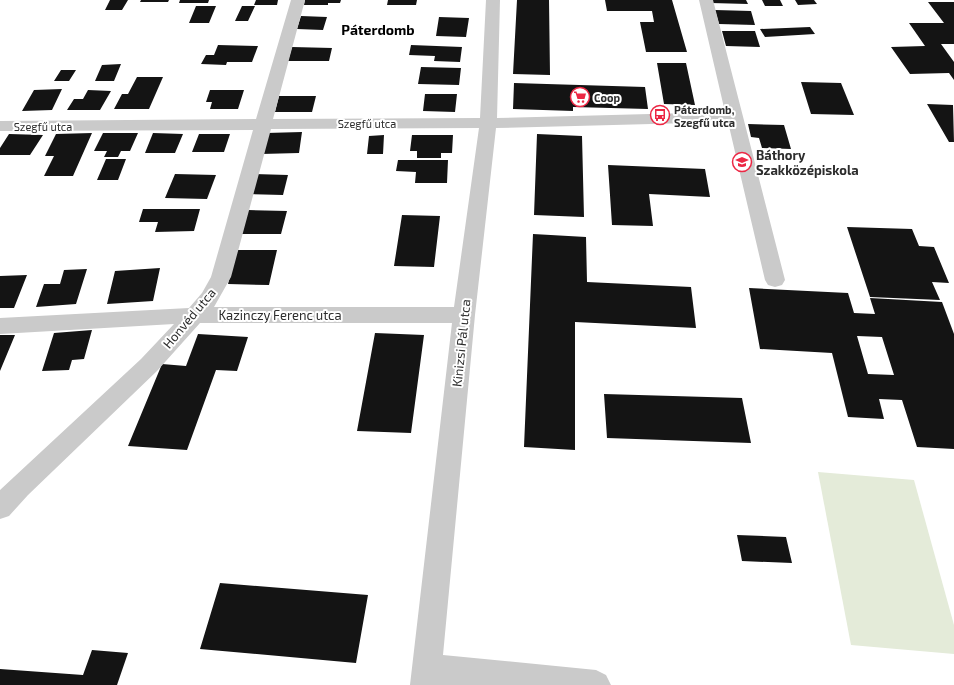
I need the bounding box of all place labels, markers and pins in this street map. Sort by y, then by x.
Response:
supermarket icon: Coop [569,86,591,108]
place label: Coop [594,91,620,104]
place label: Páterdomb, Szegfű utca [674,103,735,129]
bus stop icon: Páterdomb, Szegfű utca [649,104,671,126]
place label: Báthory Szakközépiskola [756,147,859,178]
school or university icon: Báthory Szakközépiskola [731,151,753,173]

